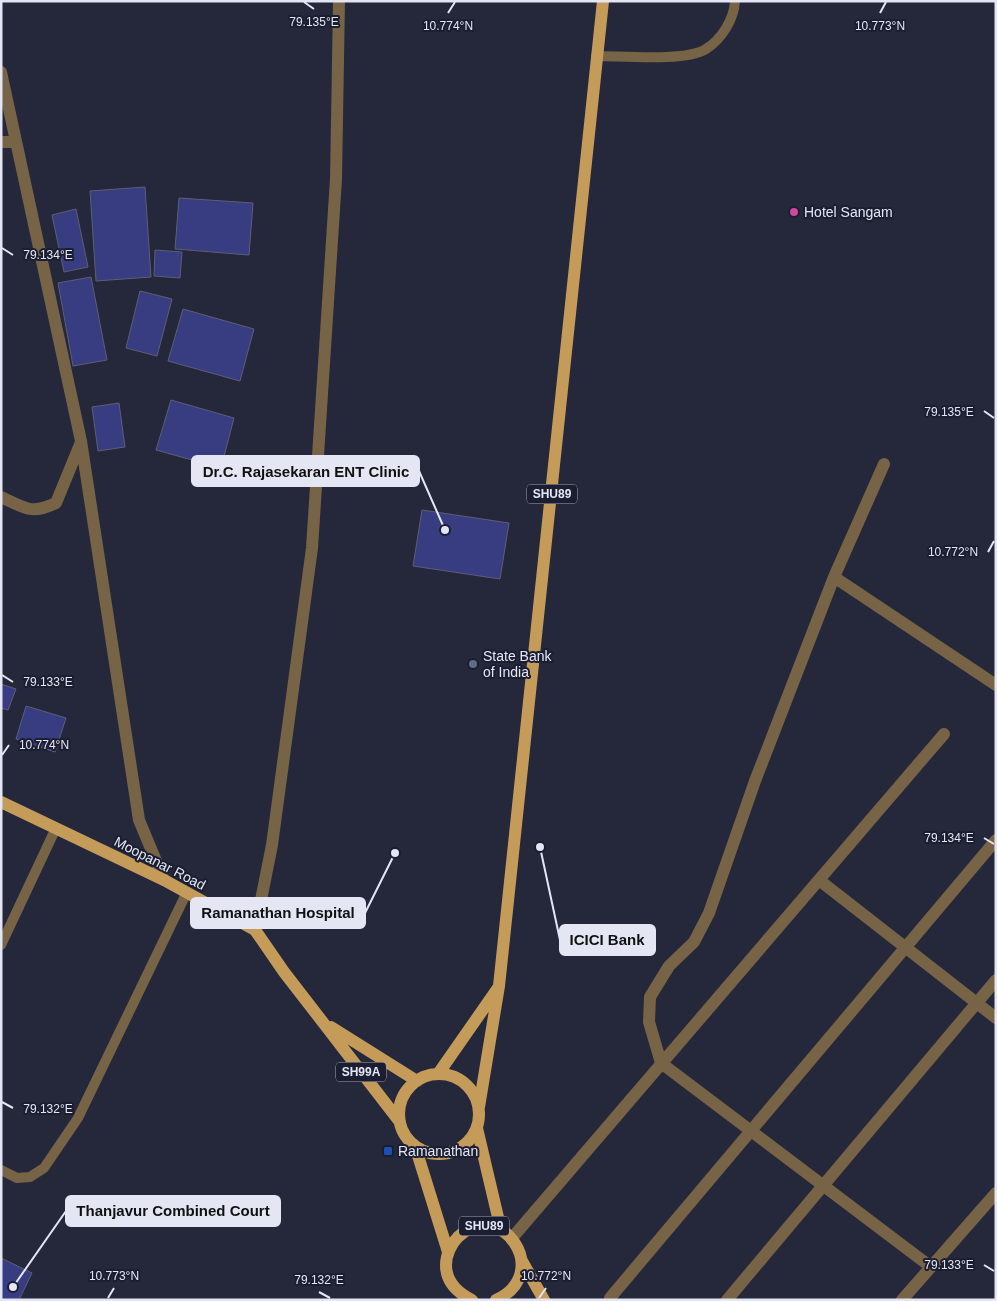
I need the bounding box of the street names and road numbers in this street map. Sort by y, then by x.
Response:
road number: SHU89 [527,484,577,504]
street label: Moopanar Road [112,833,208,893]
road number: SH99A [336,1062,386,1082]
road number: SHU89 [459,1216,509,1236]

